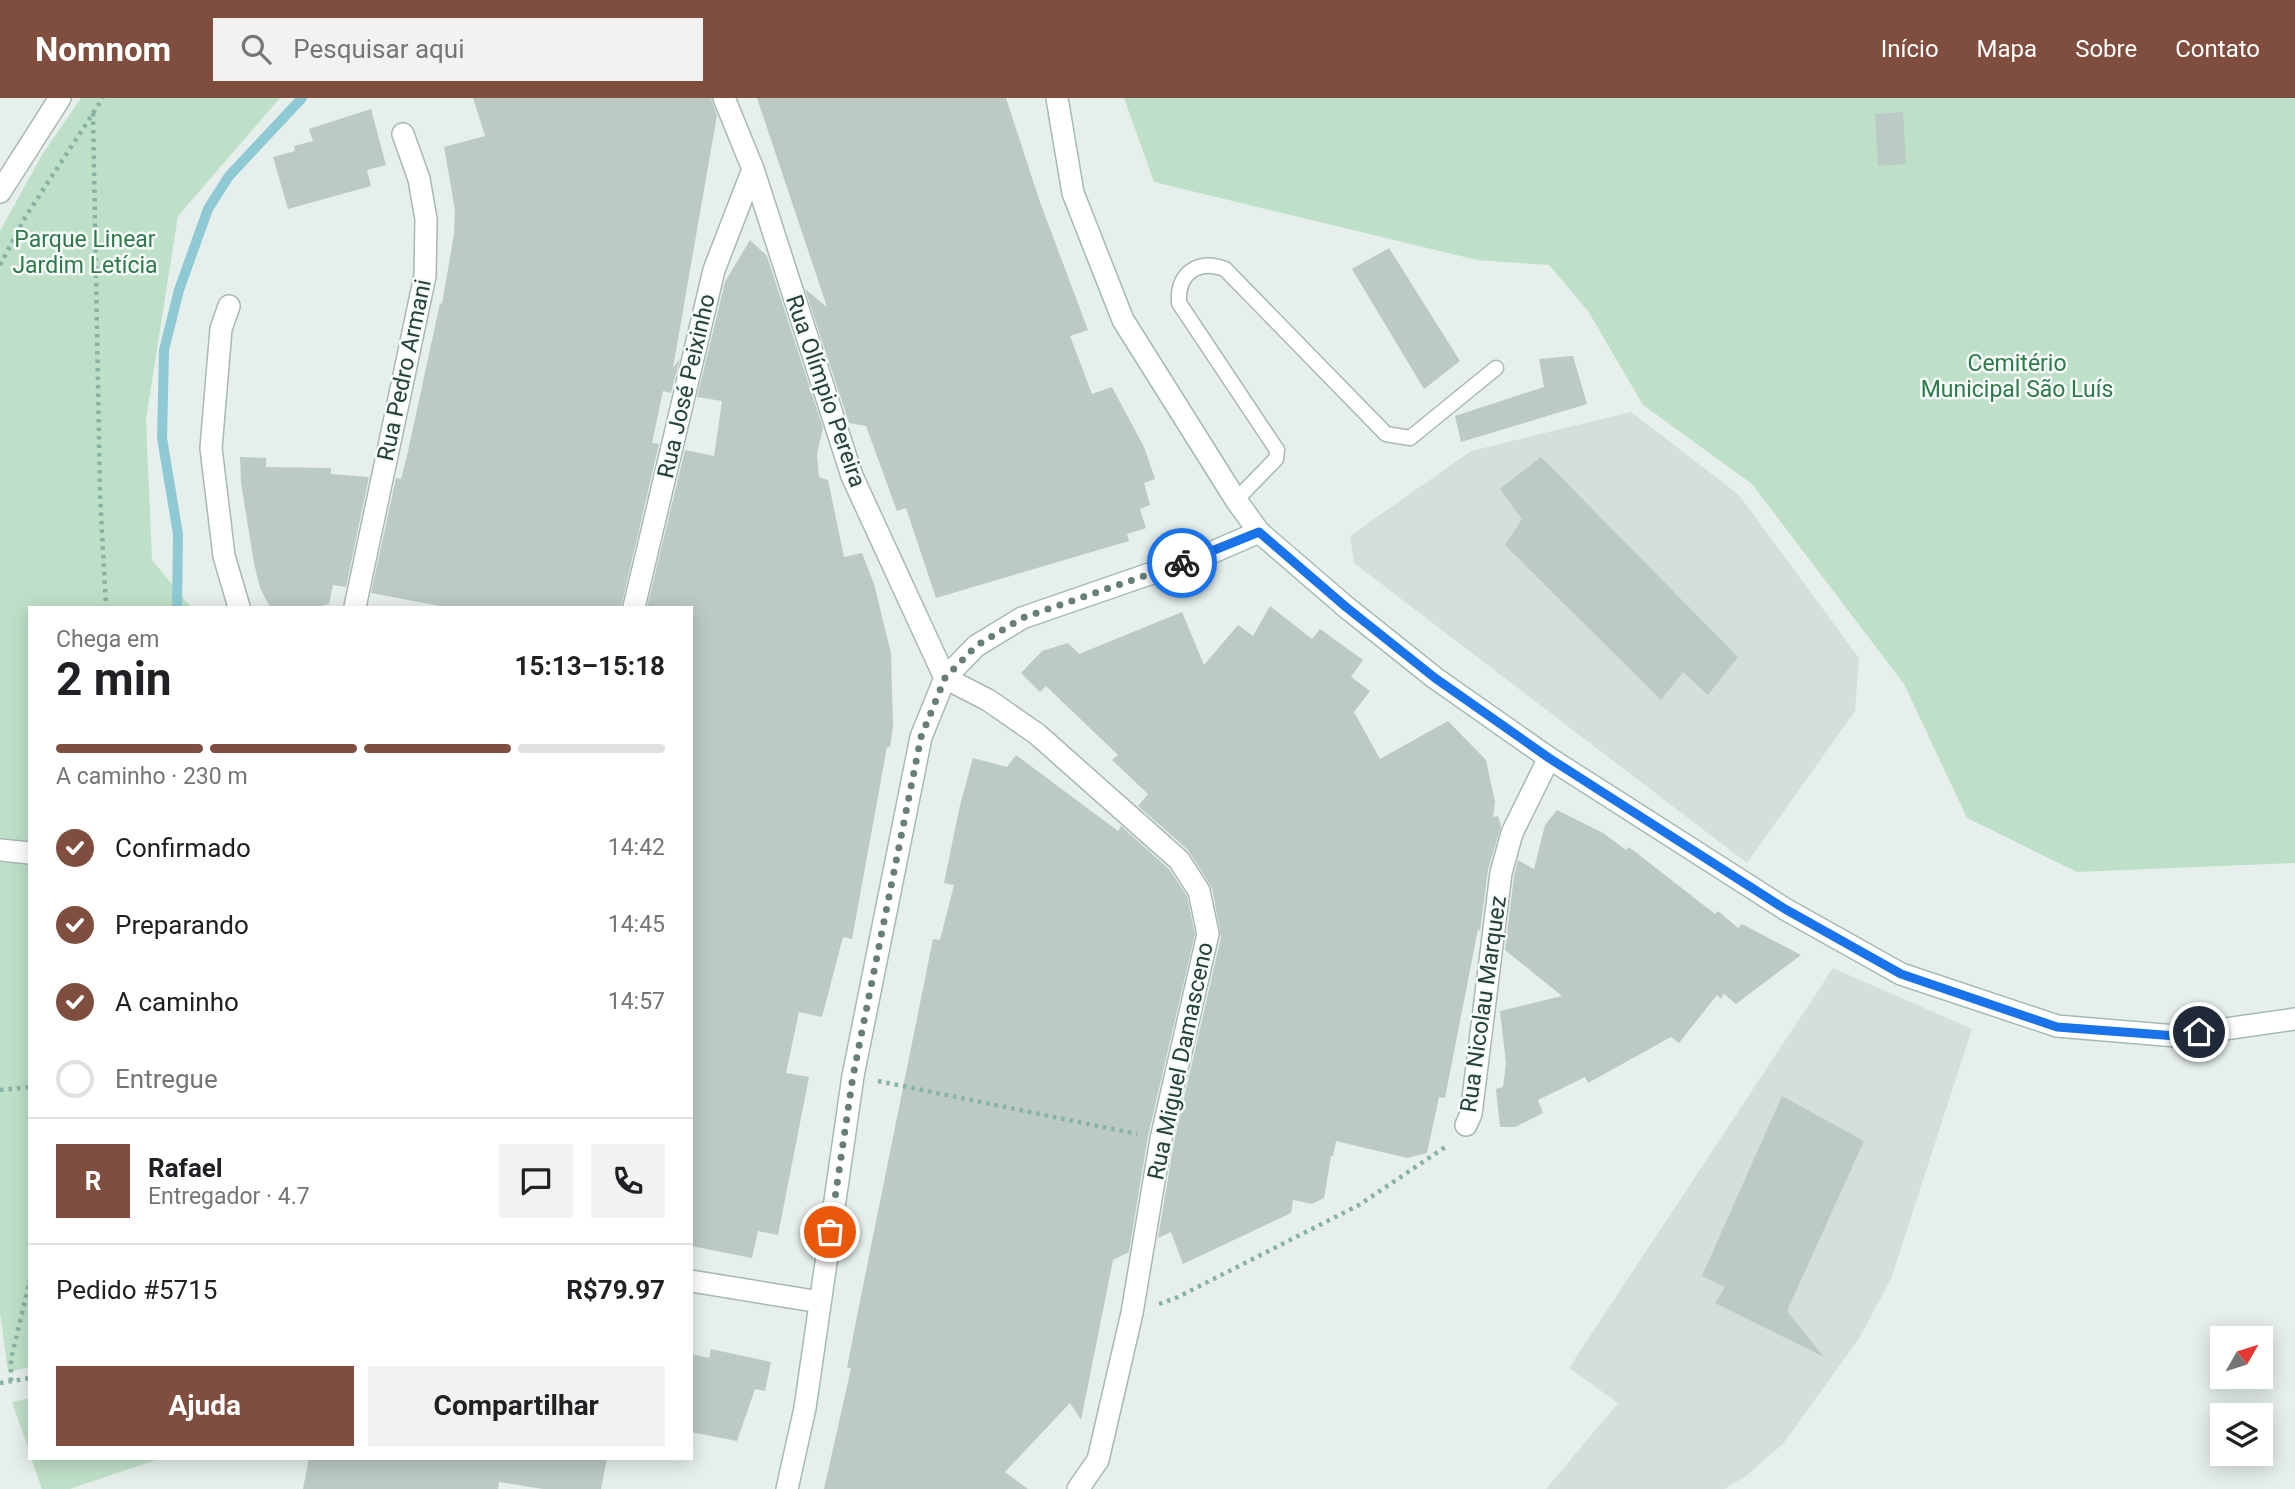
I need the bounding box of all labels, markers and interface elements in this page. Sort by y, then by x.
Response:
search box [213,18,703,81]
text: Nomnom [35,30,171,69]
icon: search [237,30,275,68]
text: Pesquisar aqui [293,34,465,64]
text: Início [1881,35,1939,63]
text: Mapa [1977,35,2037,63]
text: Sobre [2075,35,2137,63]
text: Contato [2175,35,2260,63]
park label: Parque Linear Jardim Letícia [12,226,158,279]
street label: Rua Pedro Armani [372,277,437,463]
street label: Rua José Peixinho [652,291,721,481]
street label: Rua Olímpio Pereira [780,292,871,491]
park label: Cemitério Municipal São Luís [1921,350,2113,403]
courier [1147,528,1217,598]
icon: bike [1163,544,1201,582]
text: Chega em [56,626,159,653]
text: 15:13–15:18 [515,651,665,681]
text: 2 min [56,652,172,706]
text: A caminho · 230 m [56,763,248,790]
icon: check [56,829,94,867]
text: Confirmado [115,833,251,863]
text: 14:42 [608,834,665,861]
street label: Rua Nicolau Marquez [1455,894,1512,1114]
icon: check [56,906,94,944]
text: Preparando [115,910,249,940]
text: 14:45 [608,911,665,938]
street label: Rua Miguel Damasceno [1142,940,1219,1182]
icon: check [56,983,94,1021]
text: A caminho [115,987,239,1017]
text: 14:57 [608,988,665,1015]
pin [2169,1002,2229,1062]
icon: home [2180,1013,2218,1051]
text: Entregue [115,1064,218,1094]
button: chat [499,1144,573,1218]
button: phone [591,1144,665,1218]
text: Rafael [148,1153,223,1183]
text: R [85,1166,101,1196]
text: Entregador · 4.7 [148,1183,310,1210]
pin [800,1202,860,1262]
icon: bag [811,1213,849,1251]
text: Pedido #5715 [56,1275,217,1305]
text: R$79.97 [566,1275,665,1305]
north arrow [2210,1326,2273,1390]
map controls [2210,1326,2273,1466]
button: Ajuda [56,1366,354,1446]
button: Compartilhar [368,1366,665,1446]
button: layers [2210,1403,2273,1466]

